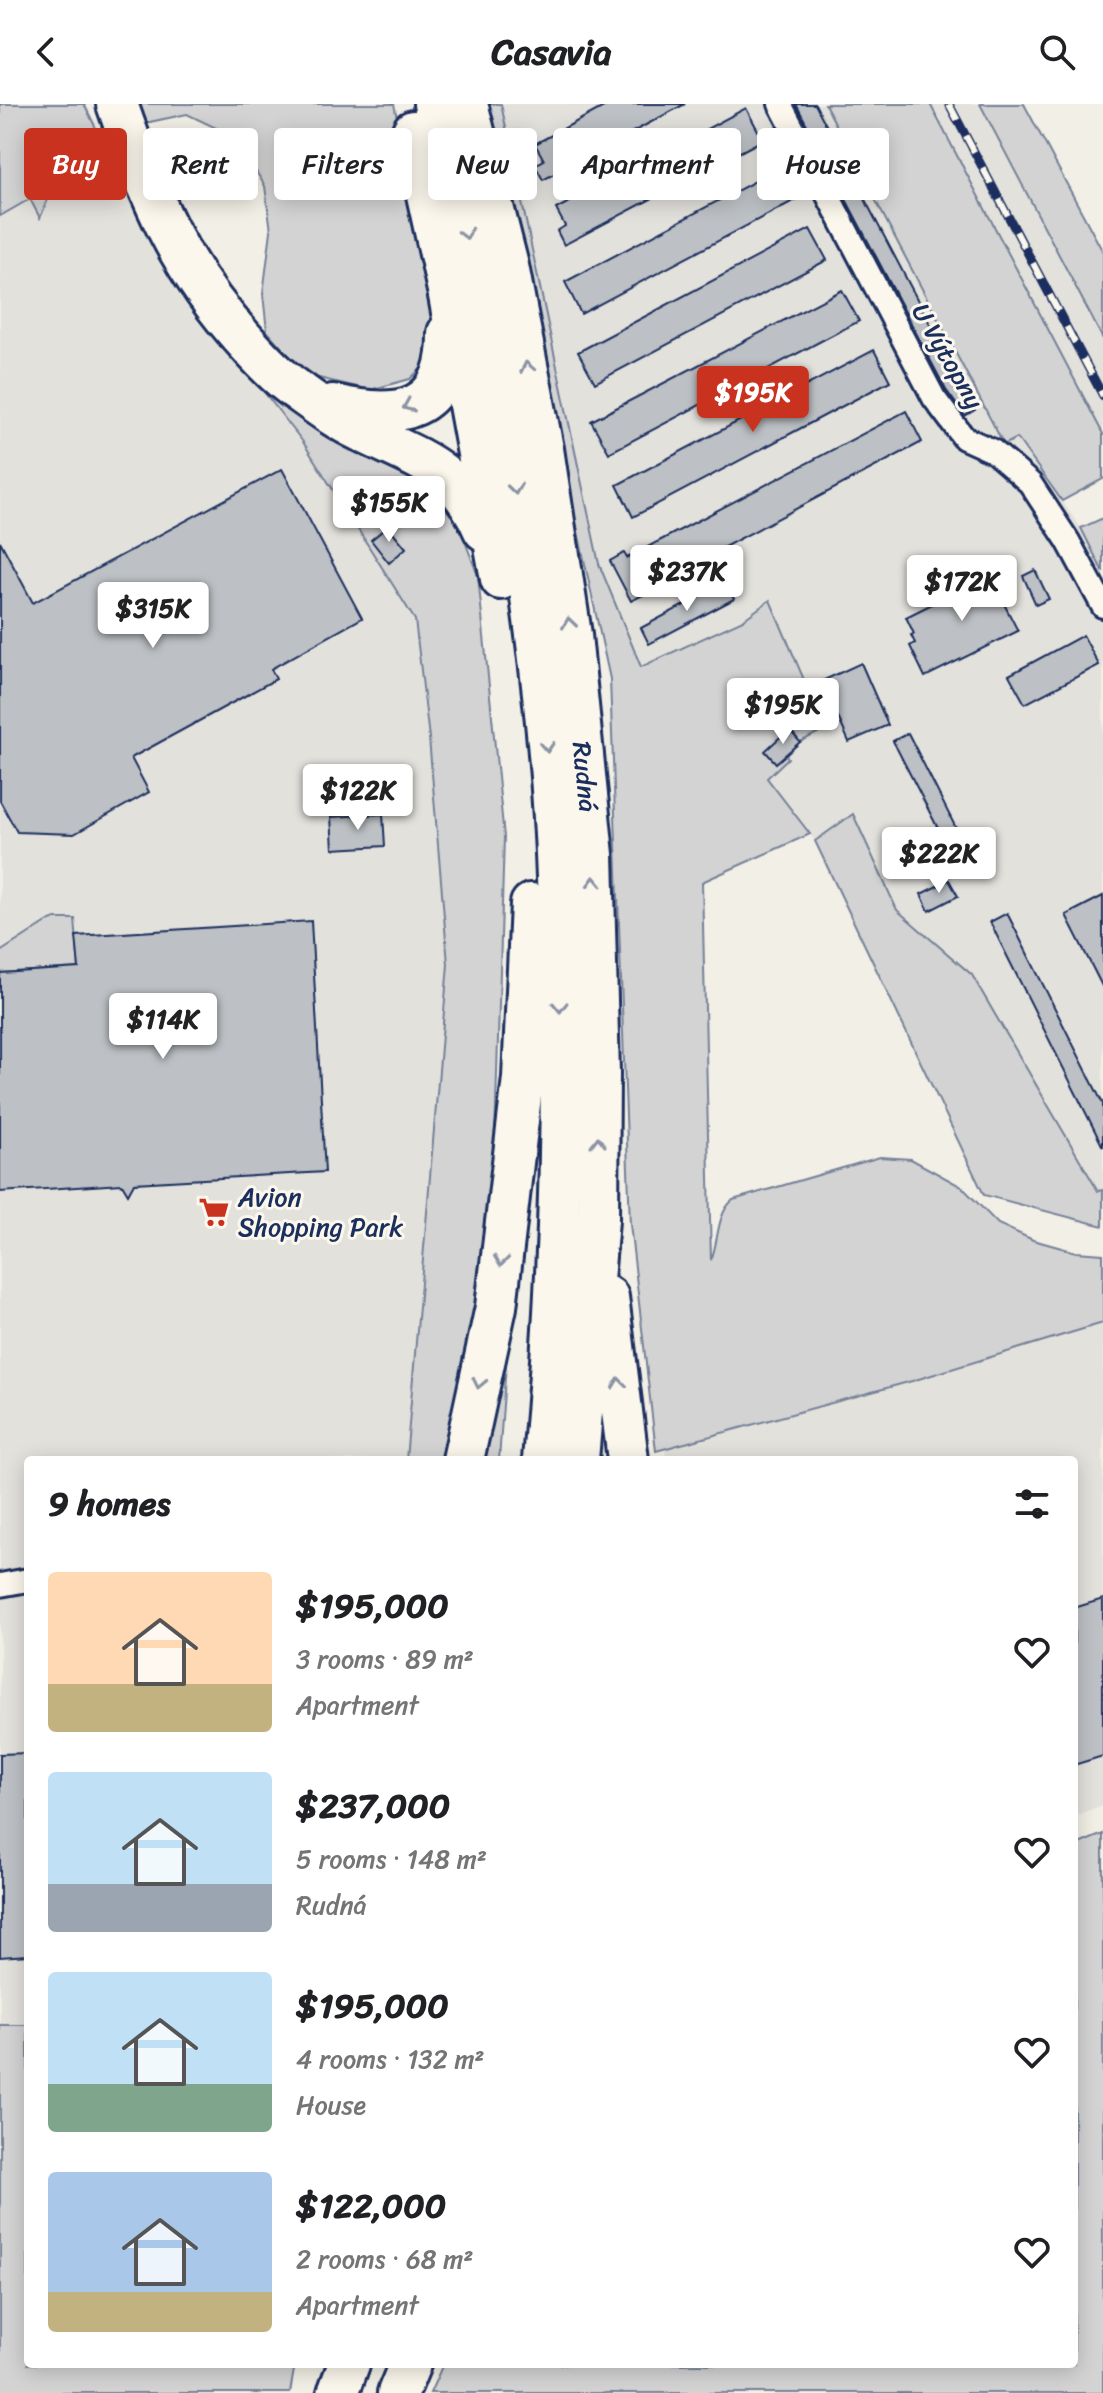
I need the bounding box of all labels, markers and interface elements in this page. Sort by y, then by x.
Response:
text: Casavia [492,20,611,84]
icon: back [24,30,68,74]
icon: search [1035,30,1079,74]
chip: Buy [24,128,127,200]
chip: Rent [143,128,258,200]
chip: Filters [274,128,412,200]
chip: New [428,128,537,200]
chip: Apartment [553,128,741,200]
chip: House [757,128,889,200]
one-way arrow [456,227,473,241]
street label: U Výtopny [899,294,997,418]
one-way arrow [520,360,537,373]
pin: $195K [697,366,809,434]
text: $195K [715,369,791,415]
one-way arrow [402,396,416,413]
pin: $155K [333,476,445,544]
text: $155K [351,479,427,525]
one-way arrow [506,482,523,496]
pin: $237K [631,545,743,613]
text: $237K [648,548,726,594]
pin: $172K [906,555,1018,623]
text: $172K [925,558,999,604]
pin: $315K [97,582,209,650]
text: $315K [116,585,190,631]
one-way arrow [561,616,578,630]
pin: $195K [727,678,839,746]
text: $195K [745,681,821,727]
street label: Rudná [559,739,612,814]
one-way arrow [538,741,555,754]
pin: $122K [302,764,414,832]
text: $122K [321,767,395,813]
pin: $222K [883,827,995,895]
text: $222K [900,830,978,876]
one-way arrow [585,875,602,888]
pin: $114K [107,993,219,1061]
text: $114K [127,996,199,1042]
one-way arrow [551,1001,569,1014]
one-way arrow [589,1135,607,1148]
place label: Avion Shopping Park [237,1174,403,1250]
supermarket icon: Avion Shopping Park [197,1195,231,1229]
one-way arrow [493,1254,510,1268]
one-way arrow [472,1376,489,1390]
one-way arrow [611,1376,628,1389]
text: 9 homes [48,1474,170,1534]
icon: filters [1010,1482,1054,1526]
text: $195,000 [296,1576,449,1636]
icon: home [112,1604,208,1700]
icon: heart [1010,1630,1054,1674]
text: 3 rooms · 89 m² [296,1636,474,1682]
text: Apartment [296,1682,419,1728]
text: $237,000 [296,1776,450,1836]
icon: home [112,1804,208,1900]
icon: heart [1010,1830,1054,1874]
text: 5 rooms · 148 m² [296,1836,487,1882]
text: Rudná [296,1882,367,1928]
text: $195,000 [296,1976,449,2036]
icon: home [112,2004,208,2100]
icon: heart [1010,2030,1054,2074]
text: 4 rooms · 132 m² [296,2036,485,2082]
text: House [296,2082,366,2128]
text: $122,000 [296,2176,446,2236]
icon: home [112,2204,208,2300]
icon: heart [1010,2230,1054,2274]
text: 2 rooms · 68 m² [296,2236,473,2282]
text: Apartment [296,2282,419,2328]

